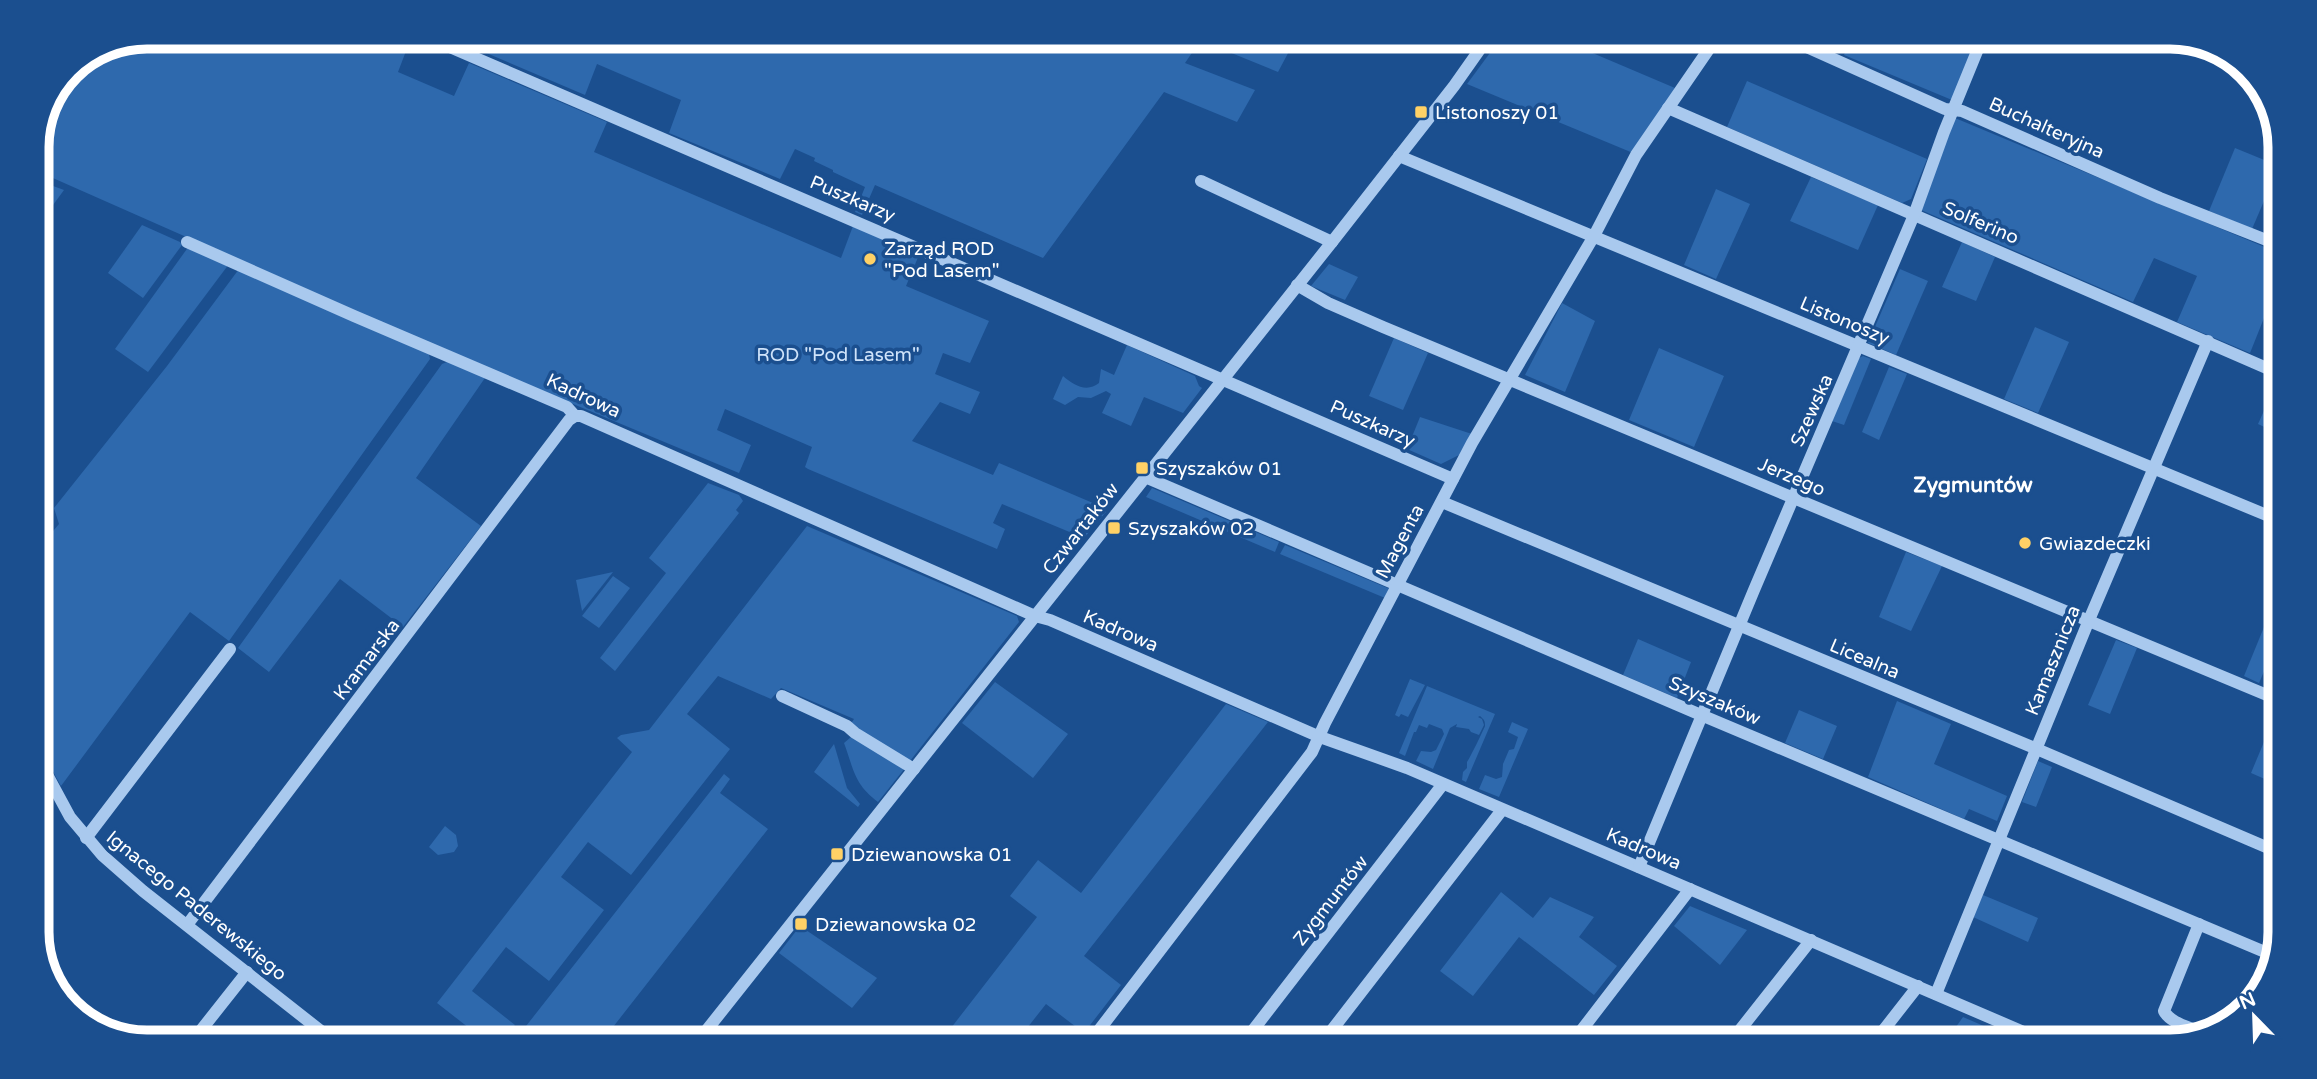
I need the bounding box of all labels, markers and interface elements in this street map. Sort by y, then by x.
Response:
street label: Buchalteryjna [1985,93,2108,163]
place label: Listonoszy 01 [1435,102,1559,124]
marker: Listonoszy 01 [1413,104,1429,120]
street label: Puszkarzy [807,171,899,227]
street label: Solferino [1939,197,2022,249]
place label: Zarząd ROD "Pod Lasem" [884,238,1000,282]
marker: Zarząd ROD "Pod Lasem" [862,251,878,267]
street label: Listonoszy [1796,292,1893,350]
park label: ROD "Pod Lasem" [756,344,920,366]
street label: Kadrowa [543,369,624,423]
street label: Szewska [1786,371,1838,450]
street label: Puszkarzy [1327,395,1418,452]
street label: Jerzego [1755,453,1828,501]
place label: Szyszaków 01 [1156,458,1282,480]
marker: Szyszaków 01 [1134,460,1150,476]
district label: Zygmuntów [1913,473,2033,498]
street label: Czwartaków [1038,478,1123,579]
street label: Magenta [1371,501,1429,582]
place label: Szyszaków 02 [1128,518,1254,540]
marker: Szyszaków 02 [1106,520,1122,536]
place label: Gwiazdeczki [2039,533,2151,555]
marker: Gwiazdeczki [2017,535,2033,551]
street label: Kamasznicza [2021,602,2085,719]
street label: Kadrowa [1080,605,1161,657]
street label: Kramarska [329,615,404,705]
street label: Licealna [1826,634,1903,684]
street label: Szyszaków [1666,672,1764,730]
street label: Kadrowa [1603,823,1684,875]
street label: Ignacego Paderewskiego [102,826,291,985]
place label: Dziewanowska 01 [851,844,1013,866]
marker: Dziewanowska 01 [829,846,845,862]
street label: Zygmuntów [1289,851,1373,950]
place label: Dziewanowska 02 [815,914,977,936]
marker: Dziewanowska 02 [793,916,809,932]
north arrow [2219,981,2289,1051]
text: N [2236,988,2259,1014]

